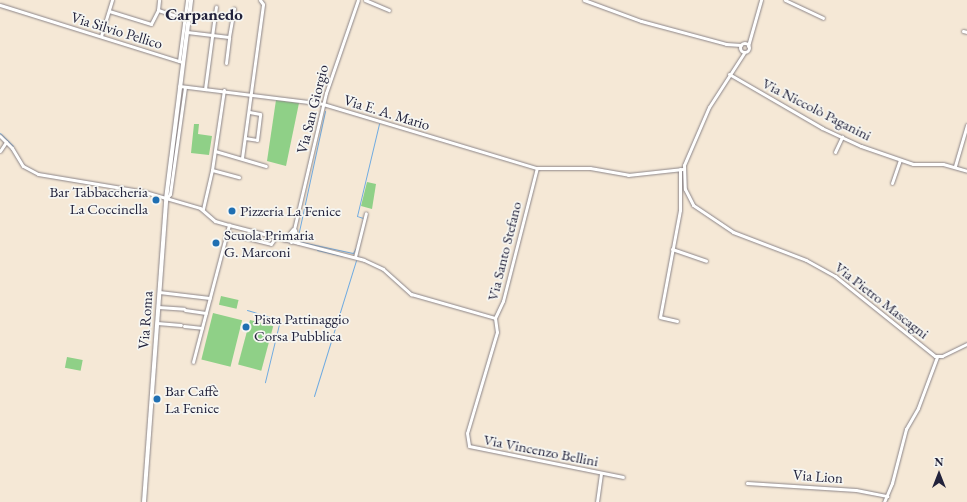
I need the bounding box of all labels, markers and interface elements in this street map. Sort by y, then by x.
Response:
district label: Carpanedo [165,5,243,25]
street label: Via Silvio Pellico [69,8,165,52]
street label: Via San Giorgio [292,63,332,155]
street label: Via Niccolò Paganini [759,74,875,144]
street label: Via E. A. Mario [342,90,432,134]
place label: Bar Tabbaccheria La Coccinella [49,182,148,217]
marker: Bar Tabbaccheria La Coccinella [151,195,161,205]
street label: Via Santo Stefano [483,199,525,303]
place label: Pizzeria La Fenice [240,202,341,220]
marker: Pizzeria La Fenice [227,206,237,216]
place label: Scuola Primaria G. Marconi [224,225,314,260]
marker: Scuola Primaria G. Marconi [211,238,221,248]
street label: Via Pietro Mascagni [831,258,933,342]
street label: Via Roma [134,290,156,350]
place label: Pista Pattinaggio Corsa Pubblica [254,309,349,344]
marker: Pista Pattinaggio Corsa Pubblica [241,322,251,332]
place label: Bar Caffè La Fenice [165,381,219,416]
marker: Bar Caffè La Fenice [152,394,162,404]
street label: Via Vincenzo Bellini [482,430,600,470]
north arrow [919,454,959,494]
text: N [935,455,943,469]
street label: Via Lion [792,465,844,487]

